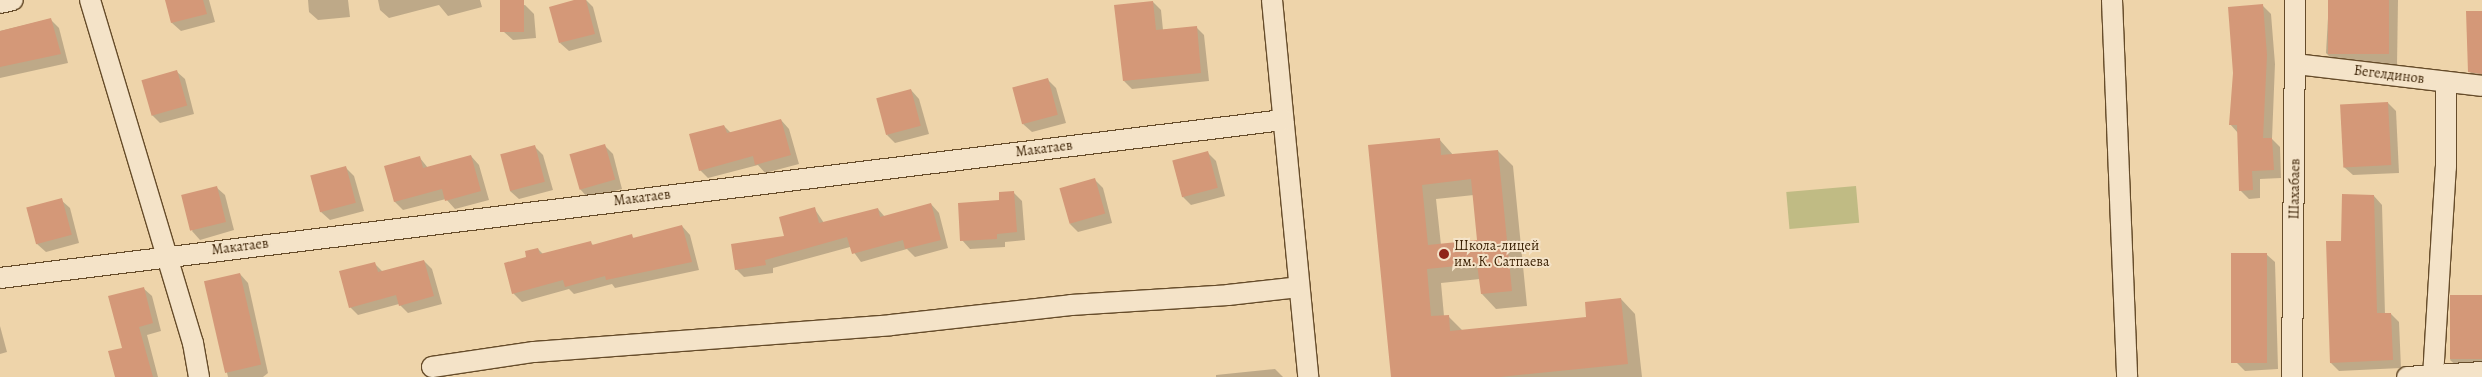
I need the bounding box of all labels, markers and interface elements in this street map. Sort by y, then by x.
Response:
street label: Бегелдинов [2353,62,2425,88]
street label: Макатаев [1015,137,1073,161]
street label: Шахабаев [2286,158,2304,220]
street label: Макатаев [613,186,671,210]
street label: Макатаев [211,235,269,259]
place label: Школа-лицей им. К. Сатпаева [1454,238,1550,270]
marker: Школа-лицей им. К. Сатпаева [1438,248,1450,260]

